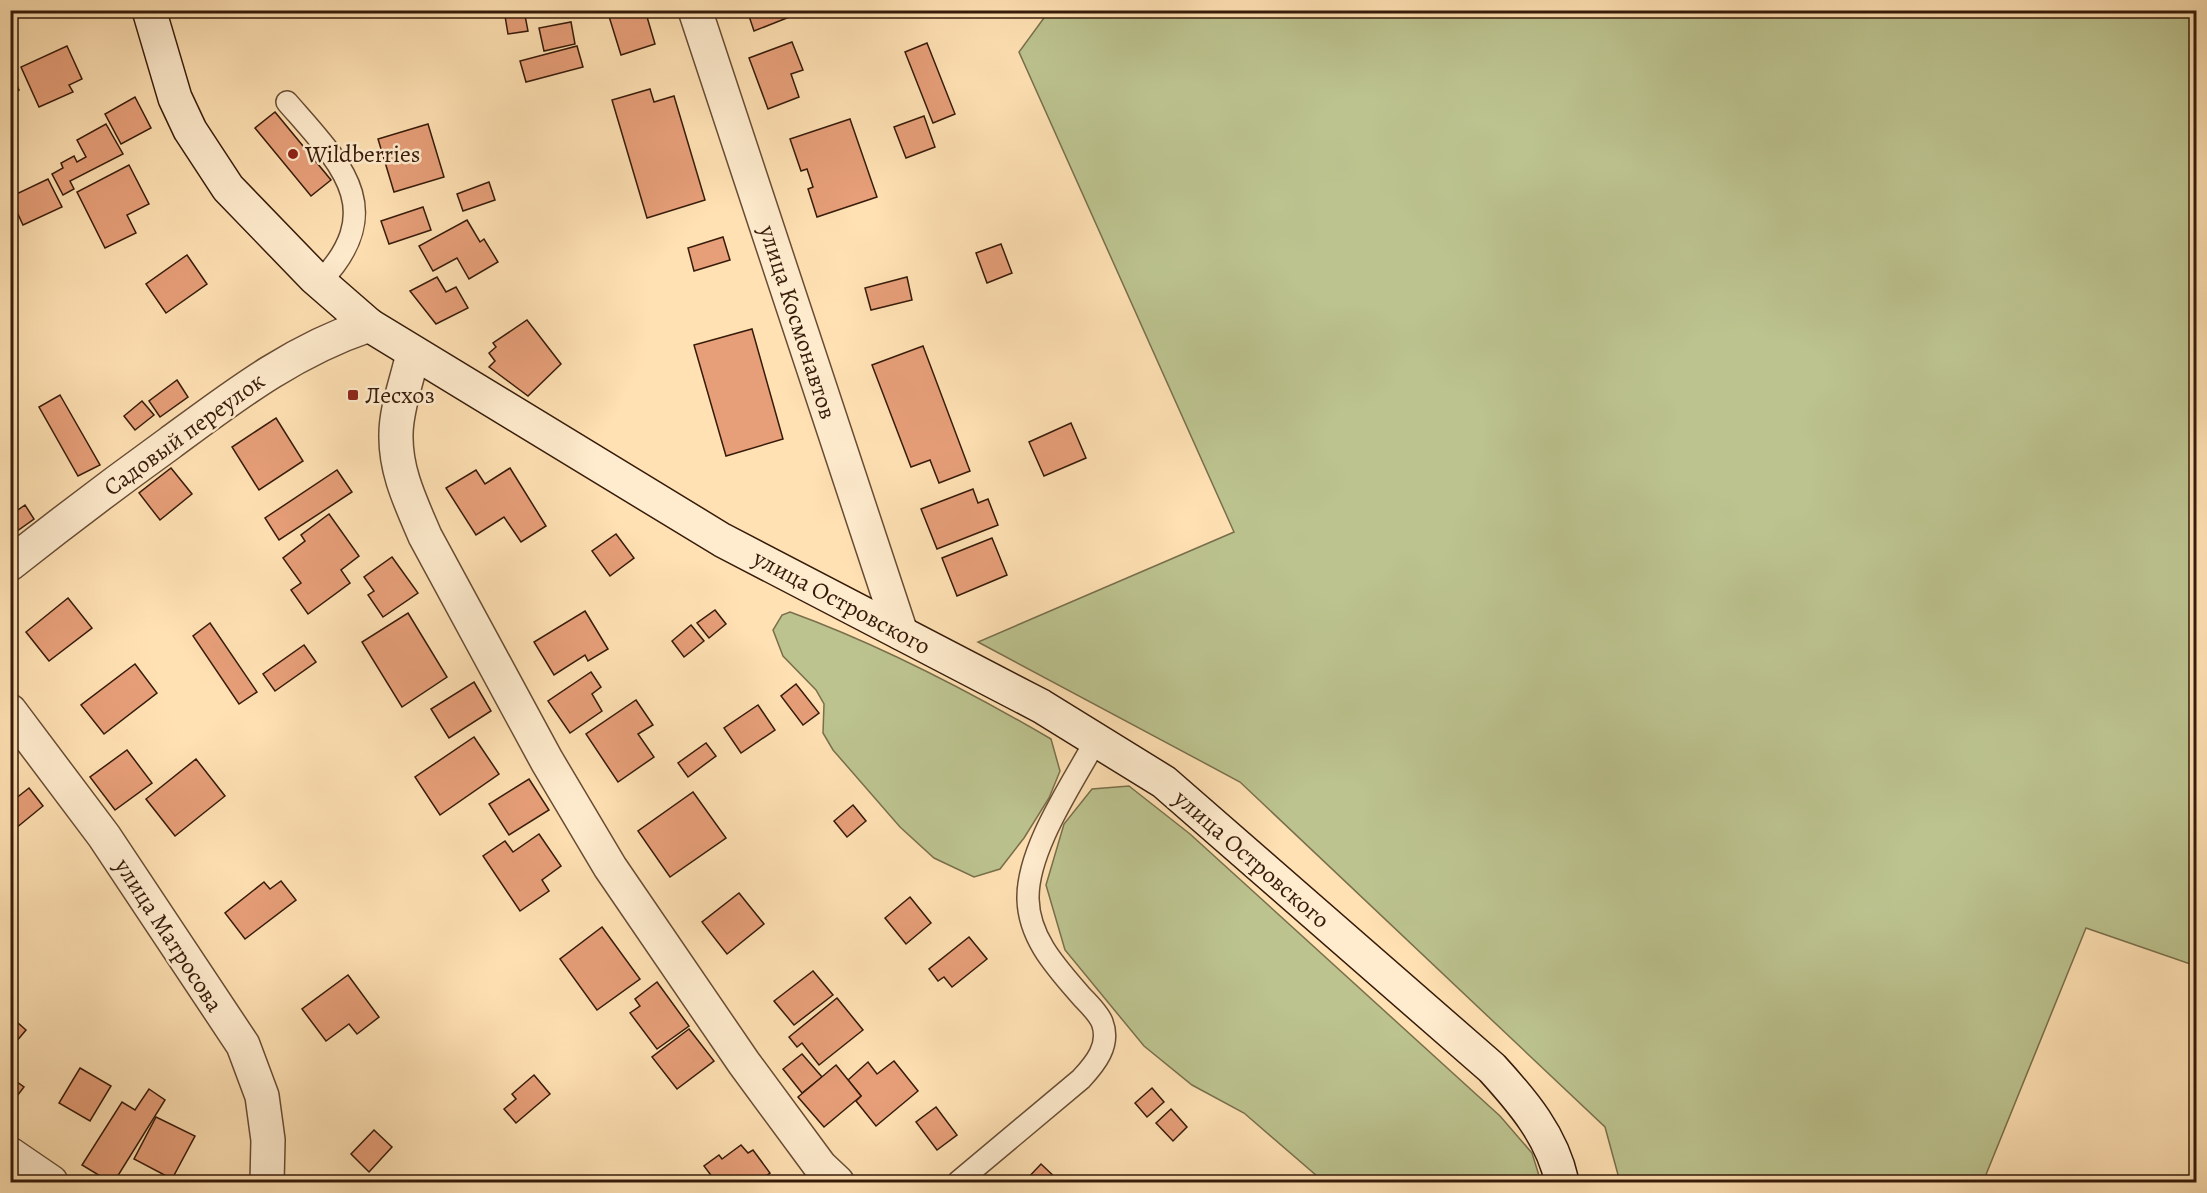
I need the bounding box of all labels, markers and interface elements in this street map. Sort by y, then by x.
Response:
place label: Wildberries [304,138,420,170]
marker: Wildberries [286,147,300,161]
street label: улица Космонавтов [751,220,844,423]
street label: Садовый переулок [97,365,271,503]
place label: Лесхоз [365,379,435,411]
marker: Лесхоз [346,388,360,402]
street label: улица Островского [747,541,936,662]
street label: улица Островского [1167,782,1337,936]
street label: улица Матросова [107,851,231,1018]

